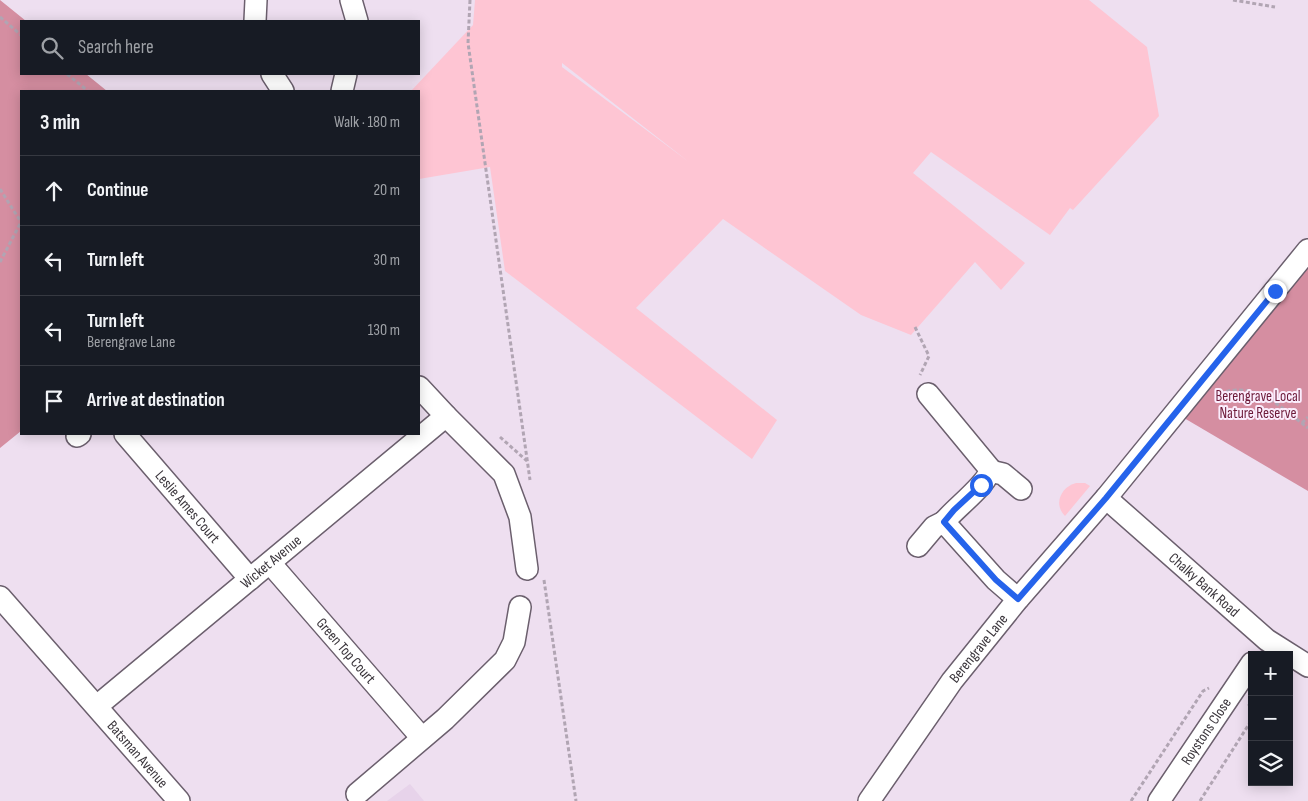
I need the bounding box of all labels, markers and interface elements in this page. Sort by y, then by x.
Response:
search box [20,20,420,75]
icon: search [38,34,66,62]
text: Search here [78,36,154,59]
text: 3 min [40,110,80,135]
text: Walk · 180 m [334,113,400,132]
icon: ahead [40,177,68,205]
text: Continue [87,179,148,202]
text: 20 m [373,181,400,200]
icon: left [40,247,68,275]
text: Turn left [87,249,144,272]
text: 30 m [373,251,400,270]
route end [1264,280,1287,303]
text: Turn left [87,310,144,333]
icon: left [40,317,68,345]
text: 130 m [368,321,400,340]
text: Berengrave Lane [87,333,175,352]
icon: arrive [40,387,68,415]
park label: Berengrave Local Nature Reserve [1215,387,1301,423]
text: Arrive at destination [87,389,225,412]
street label: Leslie Ames Court [151,466,225,547]
route start [970,474,993,497]
street label: Wicket Avenue [236,531,305,592]
street label: Chalky Bank Road [1165,548,1244,621]
street label: Berengrave Lane [945,610,1012,686]
street label: Green Top Court [312,614,380,688]
map controls [1248,651,1293,786]
button: + [1248,651,1293,696]
street label: Roystons Close [1177,694,1235,768]
button: − [1248,696,1293,741]
street label: Batsman Avenue [103,717,172,792]
button: layers [1248,741,1293,786]

